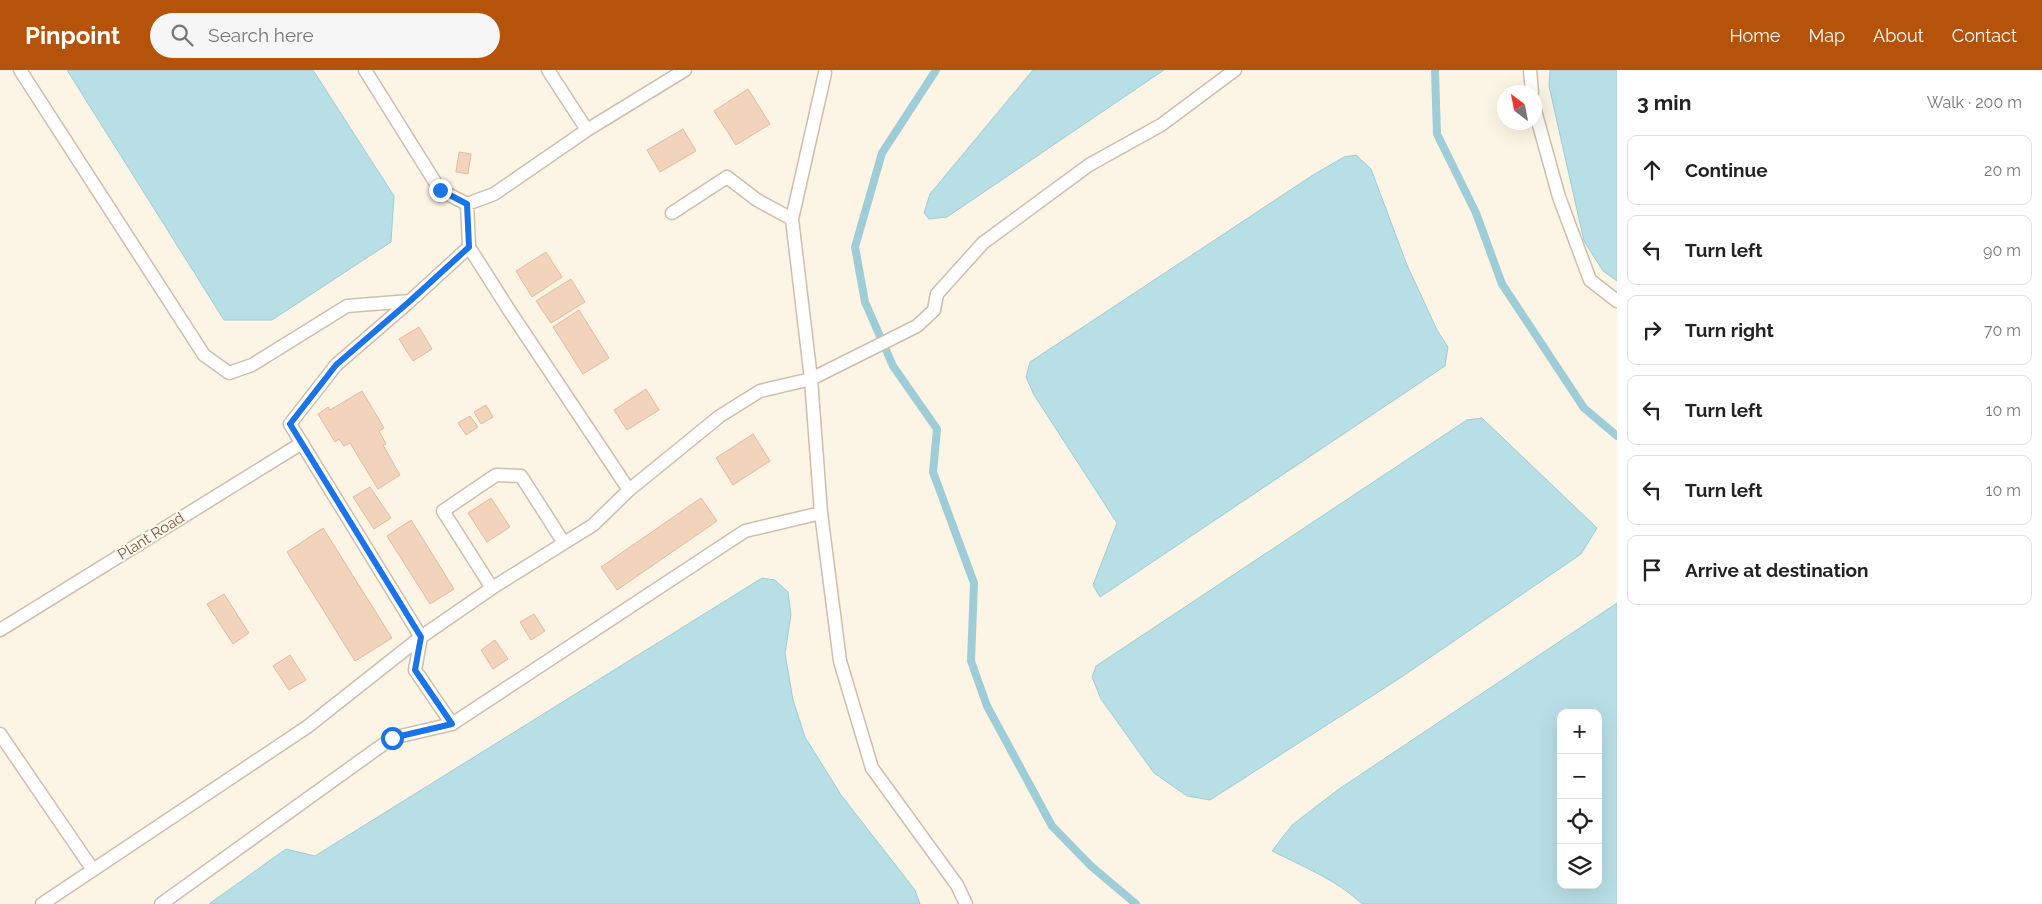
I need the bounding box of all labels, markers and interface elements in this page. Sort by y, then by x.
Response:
search box [150,13,500,58]
text: Pinpoint [25,21,120,50]
icon: search [168,21,196,49]
text: Search here [208,24,314,46]
text: Home [1729,25,1780,46]
text: Map [1808,25,1845,46]
text: About [1873,25,1924,46]
text: Contact [1952,25,2017,46]
north arrow [1497,85,1542,130]
text: 3 min [1637,90,1691,115]
text: Walk · 200 m [1927,93,2022,112]
icon: ahead [1638,156,1666,184]
text: Continue [1685,159,1768,181]
text: 20 m [1984,161,2021,180]
route end [429,179,452,202]
icon: left [1638,236,1666,264]
text: Turn left [1685,239,1762,261]
text: 90 m [1983,241,2021,260]
icon: right [1638,316,1666,344]
text: Turn right [1685,319,1774,341]
text: 70 m [1984,321,2021,340]
icon: left [1638,396,1666,424]
text: Turn left [1685,399,1762,421]
text: 10 m [1986,401,2021,420]
icon: left [1638,476,1666,504]
text: Turn left [1685,479,1762,501]
text: 10 m [1986,481,2021,500]
street label: Plant Road [114,508,188,564]
icon: arrive [1638,556,1666,584]
text: Arrive at destination [1685,559,1869,581]
map controls [1557,709,1602,889]
button: + [1557,709,1602,754]
route start [381,727,404,750]
button: − [1557,754,1602,799]
button: locate [1557,799,1602,844]
button: layers [1557,844,1602,889]

